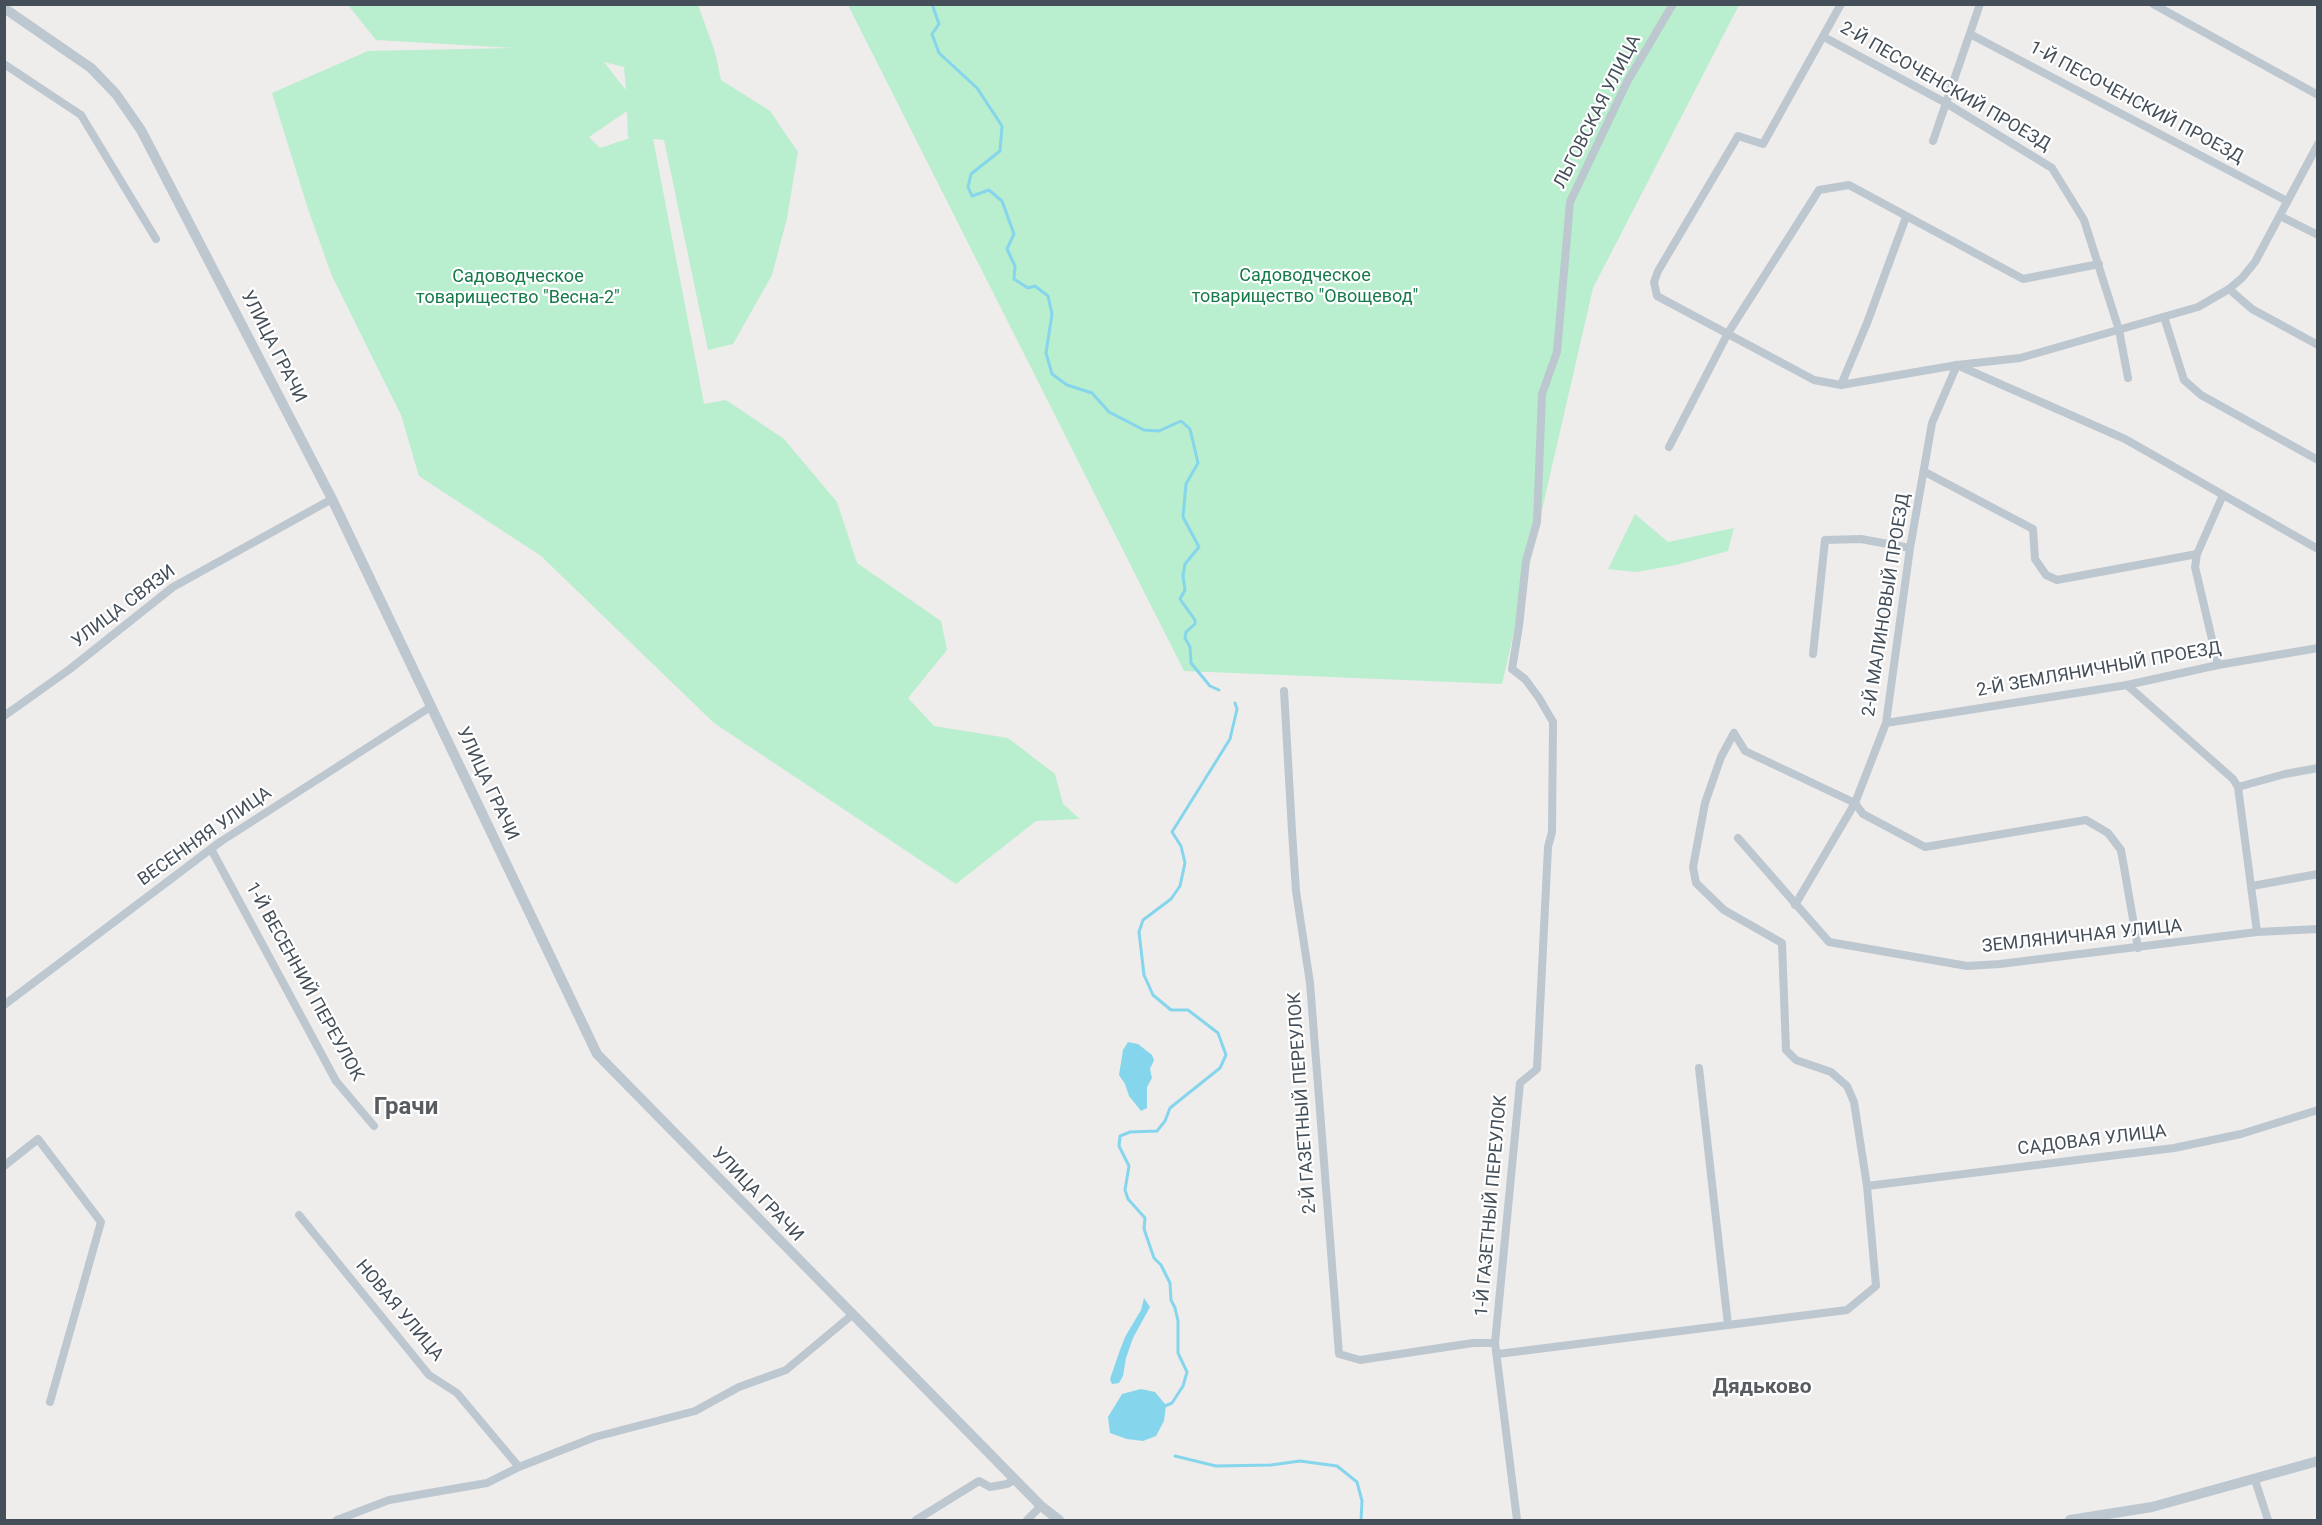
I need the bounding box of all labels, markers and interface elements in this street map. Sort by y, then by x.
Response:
street label: 2-Й ПЕСОЧЕНСКИЙ ПРОЕЗД [1836,18,2054,156]
street label: ЛЬГОВСКАЯ УЛИЦА [1550,32,1646,192]
street label: 1-Й ПЕСОЧЕНСКИЙ ПРОЕЗД [2025,37,2247,169]
park label: Садоводческое товарищество "Овощевод" [1192,265,1418,308]
park label: Садоводческое товарищество "Весна-2" [416,266,620,308]
street label: УЛИЦА ГРАЧИ [236,288,310,406]
street label: 2-Й МАЛИНОВЫЙ ПРОЕЗД [1859,492,1915,718]
street label: УЛИЦА СВЯЗИ [68,561,180,653]
street label: 2-Й ЗЕМЛЯНИЧНЫЙ ПРОЕЗД [1975,638,2223,702]
street label: УЛИЦА ГРАЧИ [451,724,523,844]
street label: ВЕСЕННЯЯ УЛИЦА [134,783,276,891]
street label: 1-Й ВЕСЕННИЙ ПЕРЕУЛОК [240,879,368,1085]
street label: ЗЕМЛЯНИЧНАЯ УЛИЦА [1981,916,2183,958]
street label: 2-Й ГАЗЕТНЫЙ ПЕРЕУЛОК [1284,991,1322,1215]
district label: Грачи [374,1094,438,1122]
street label: 1-Й ГАЗЕТНЫЙ ПЕРЕУЛОК [1472,1094,1512,1318]
street label: САДОВАЯ УЛИЦА [2016,1121,2168,1161]
street label: УЛИЦА ГРАЧИ [707,1143,807,1247]
street label: НОВАЯ УЛИЦА [350,1256,448,1366]
district label: Дядьково [1712,1375,1812,1401]

